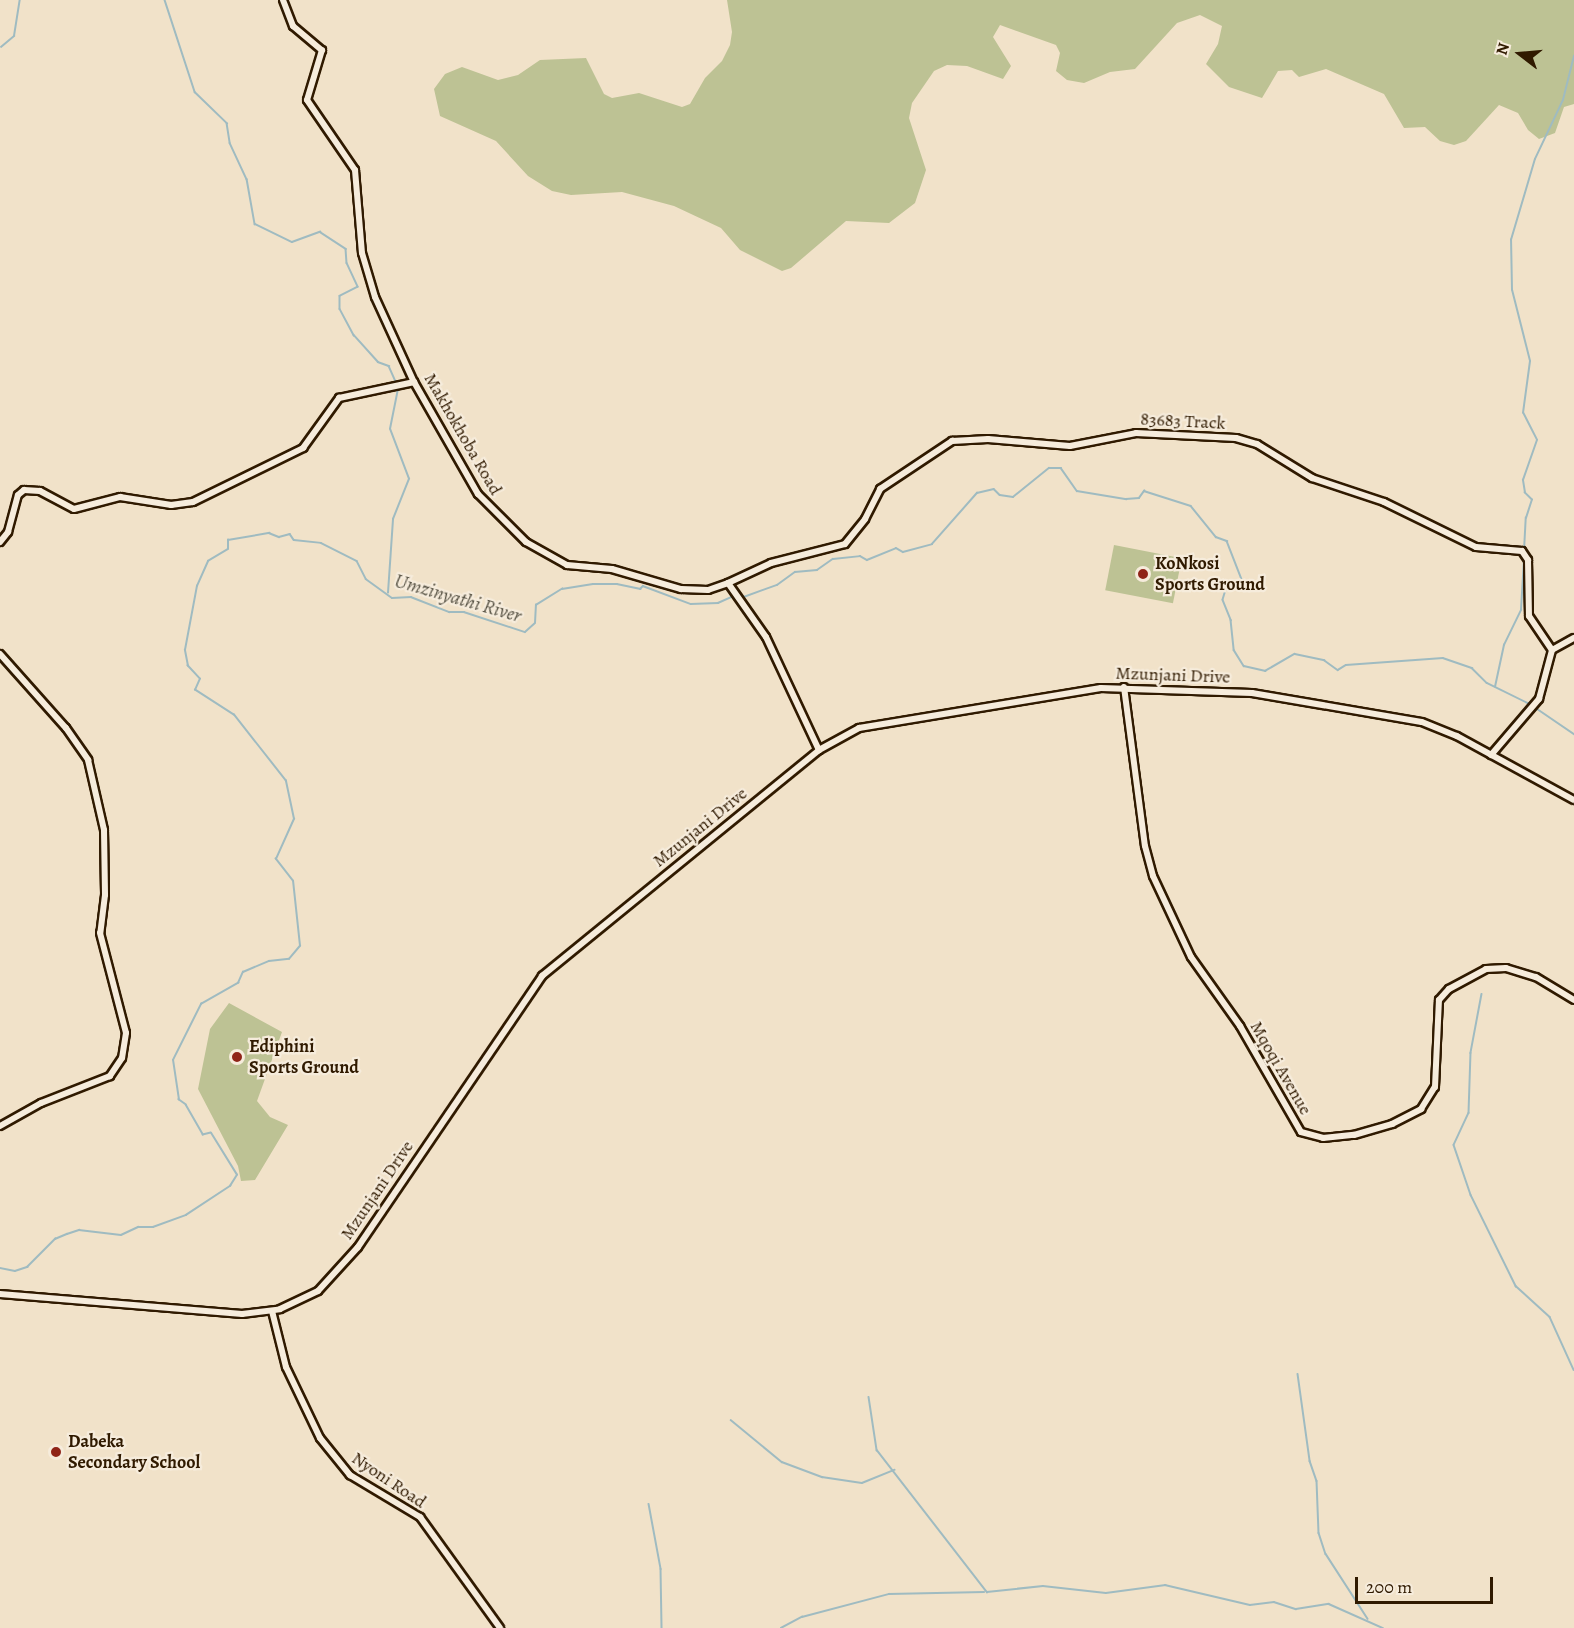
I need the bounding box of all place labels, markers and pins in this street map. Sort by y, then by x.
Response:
place label: KoNkosi Sports Ground [1155,553,1265,596]
marker: KoNkosi Sports Ground [1136,567,1150,581]
place label: Ediphini Sports Ground [249,1036,359,1078]
marker: Ediphini Sports Ground [230,1050,244,1064]
place label: Dabeka Secondary School [68,1431,200,1474]
marker: Dabeka Secondary School [49,1445,63,1459]

